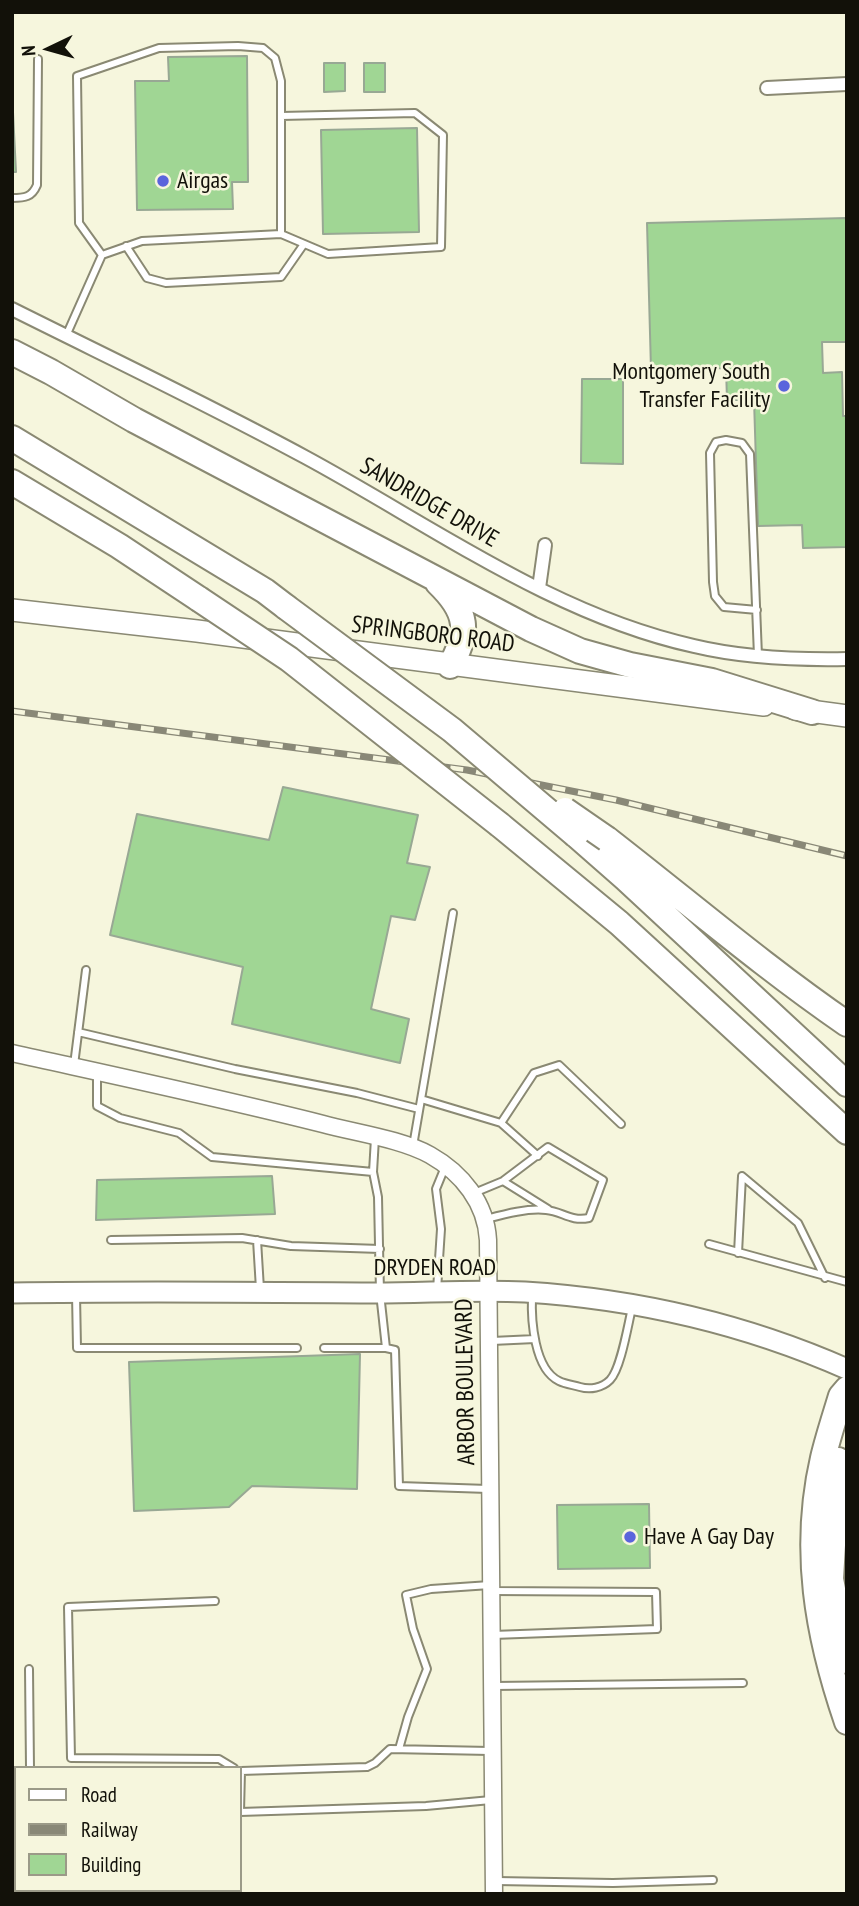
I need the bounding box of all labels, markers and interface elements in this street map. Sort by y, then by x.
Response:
north arrow [14,14,84,84]
text: N [16,45,40,57]
place label: Airgas [177,167,228,195]
marker: Airgas [155,173,171,189]
place label: Montgomery South Transfer Facility [612,358,770,414]
marker: Montgomery South Transfer Facility [776,378,792,394]
street label: SANDRIDGE DRIVE [355,452,503,554]
street label: SPRINGBORO ROAD [350,611,516,659]
street label: DRYDEN ROAD [374,1254,496,1282]
street label: ARBOR BOULEVARD [450,1298,482,1466]
place label: Have A Gay Day [644,1523,774,1551]
marker: Have A Gay Day [622,1529,638,1545]
legend [14,1766,242,1892]
text: Road [81,1781,117,1808]
text: Railway [81,1816,138,1843]
text: Building [81,1851,141,1878]

